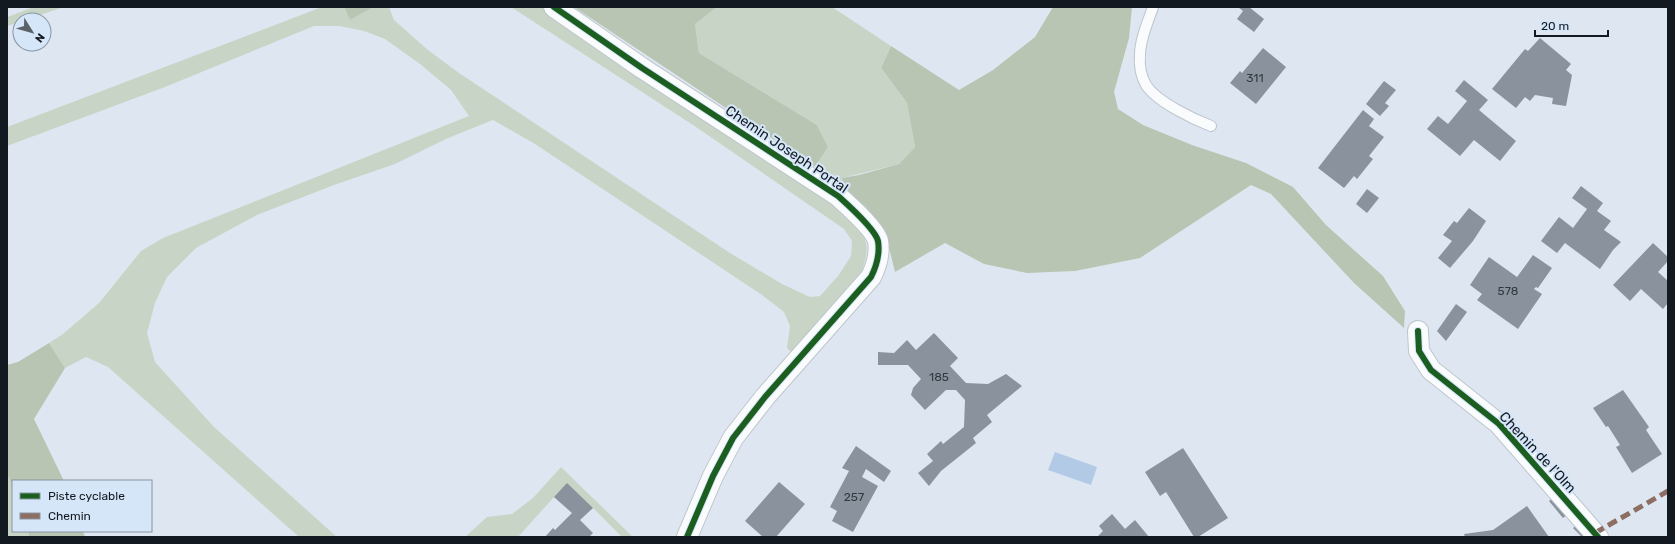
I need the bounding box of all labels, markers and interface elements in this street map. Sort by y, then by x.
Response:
north arrow [12,12,52,52]
scale bar [1535,12,1608,38]
text: 20 m [1541,19,1569,33]
text: N [32,31,47,45]
house number: 311 [1246,71,1264,85]
street label: Chemin Joseph Portal [722,102,851,197]
house number: 578 [1498,284,1518,298]
house number: 185 [929,370,949,384]
street label: Chemin de l'Olm [1496,408,1580,496]
legend [12,480,152,532]
text: Piste cyclable [48,489,125,503]
house number: 257 [844,490,864,504]
text: Chemin [48,509,91,523]

